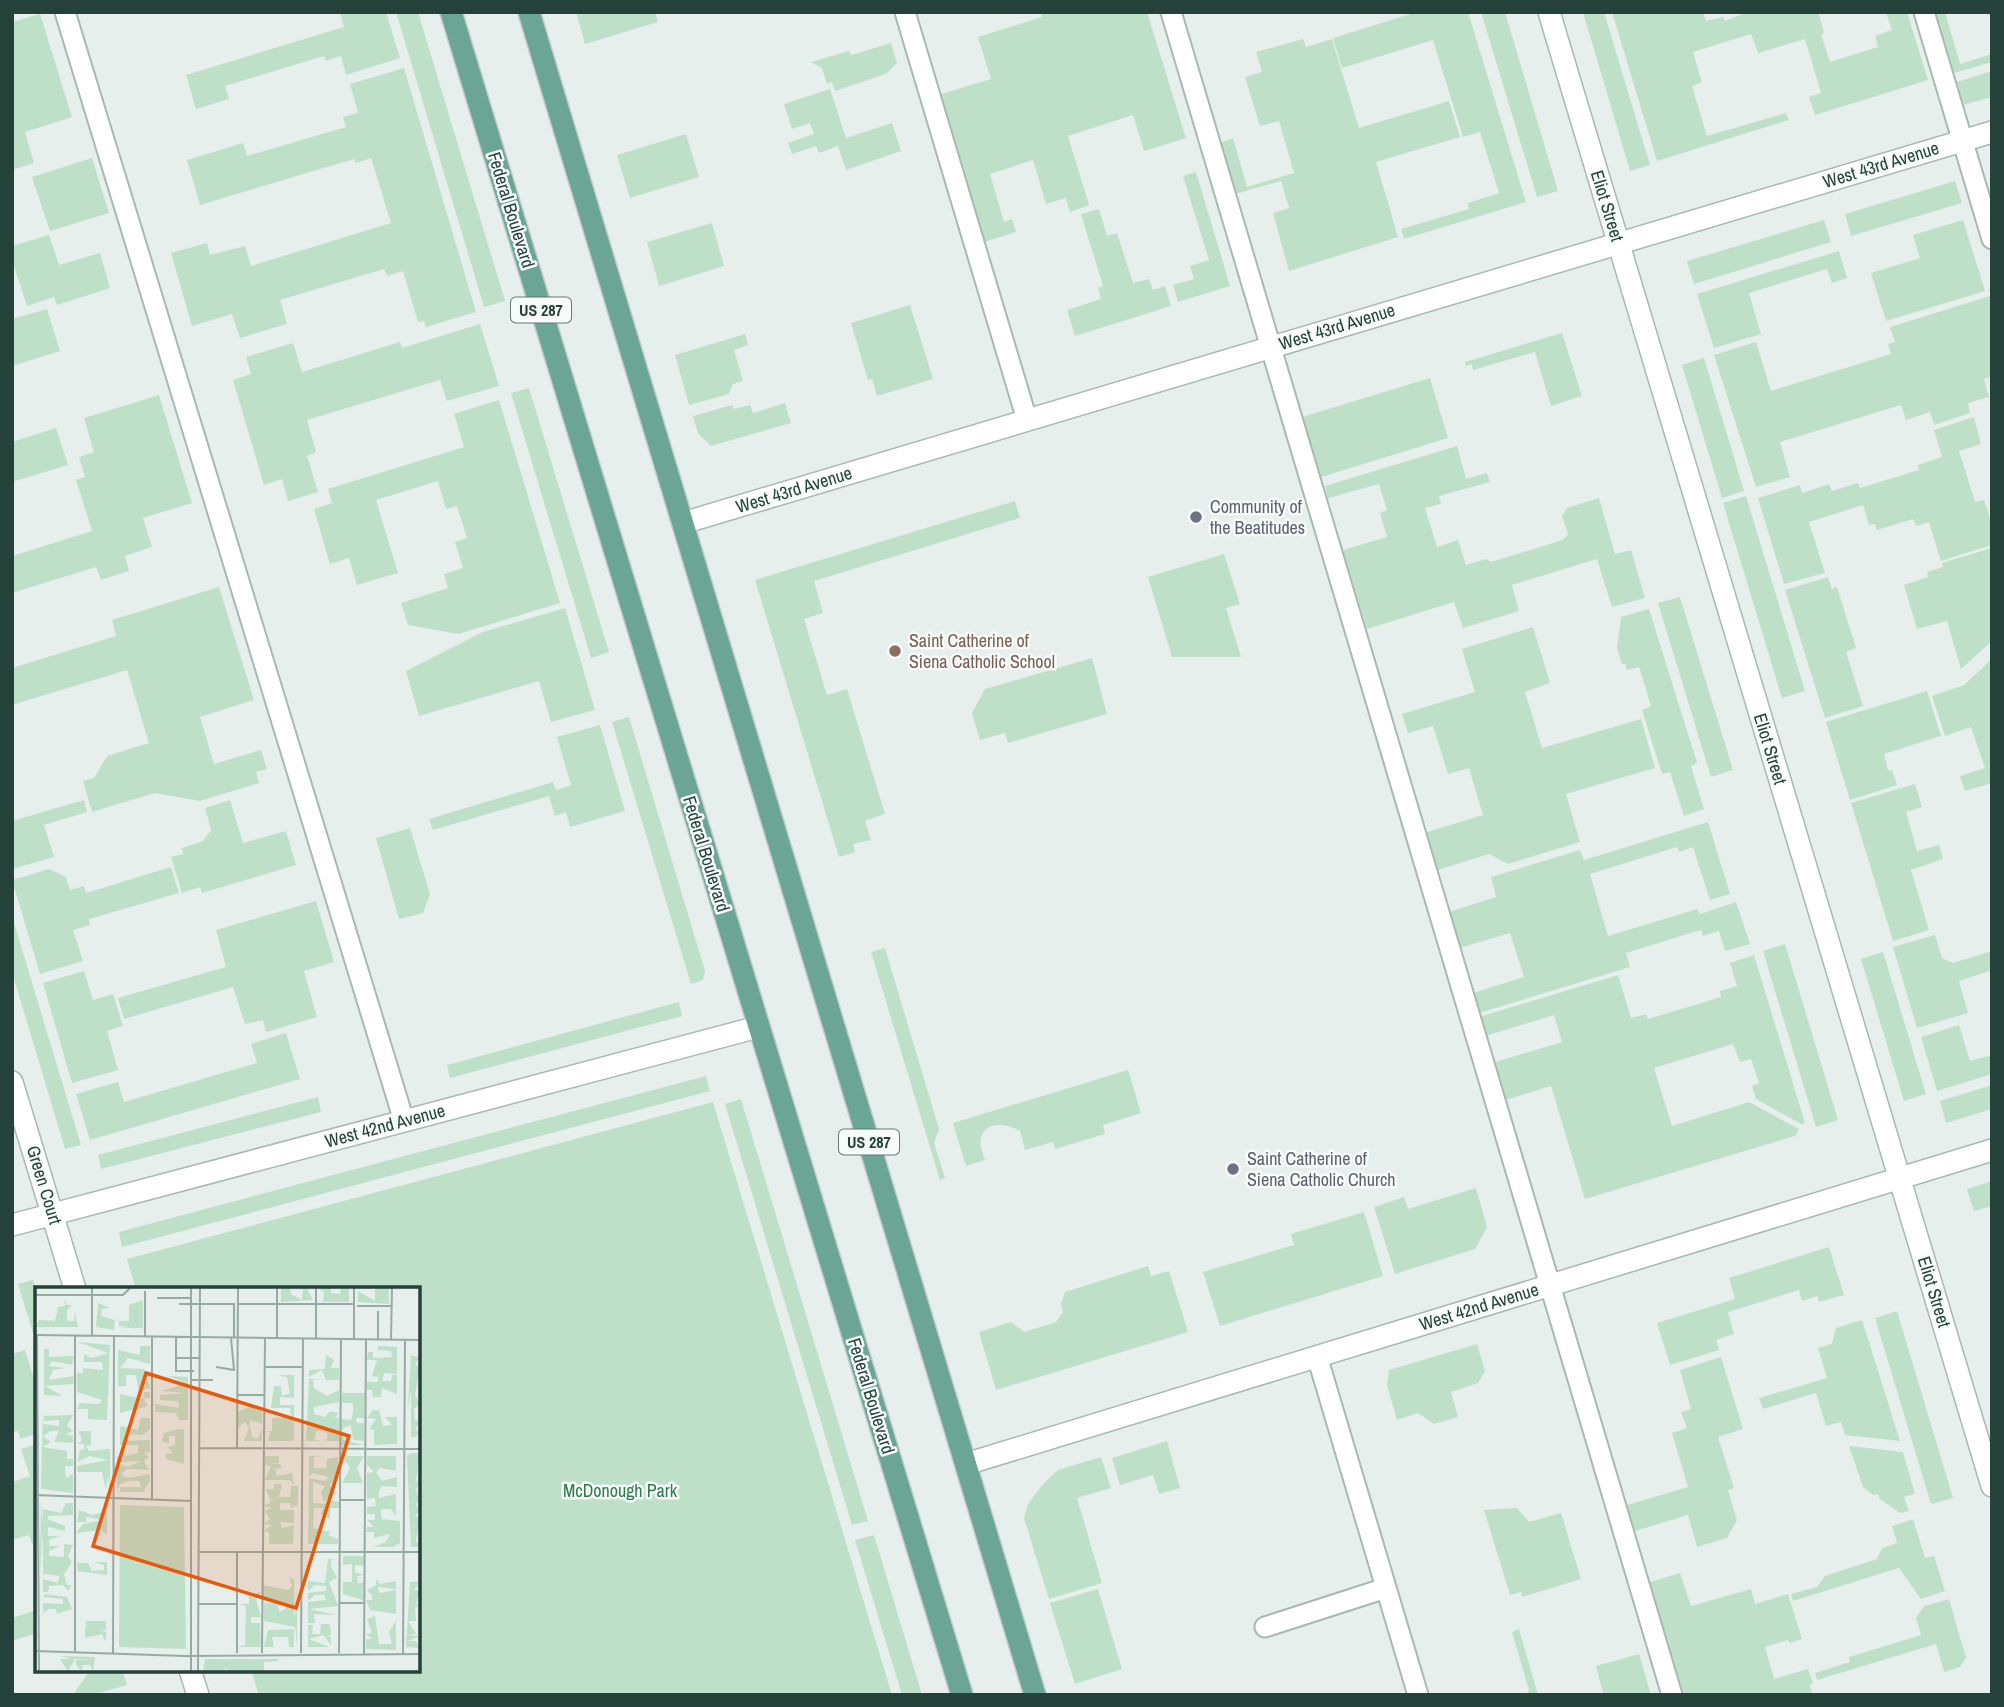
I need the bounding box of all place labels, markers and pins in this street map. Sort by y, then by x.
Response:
place label: Community of the Beatitudes [1210,494,1305,540]
marker: Community of the Beatitudes [1188,509,1204,525]
place label: Saint Catherine of Siena Catholic School [909,628,1055,674]
marker: Saint Catherine of Siena Catholic School [887,643,903,659]
place label: Saint Catherine of Siena Catholic Church [1247,1146,1396,1192]
marker: Saint Catherine of Siena Catholic Church [1225,1161,1241,1177]

